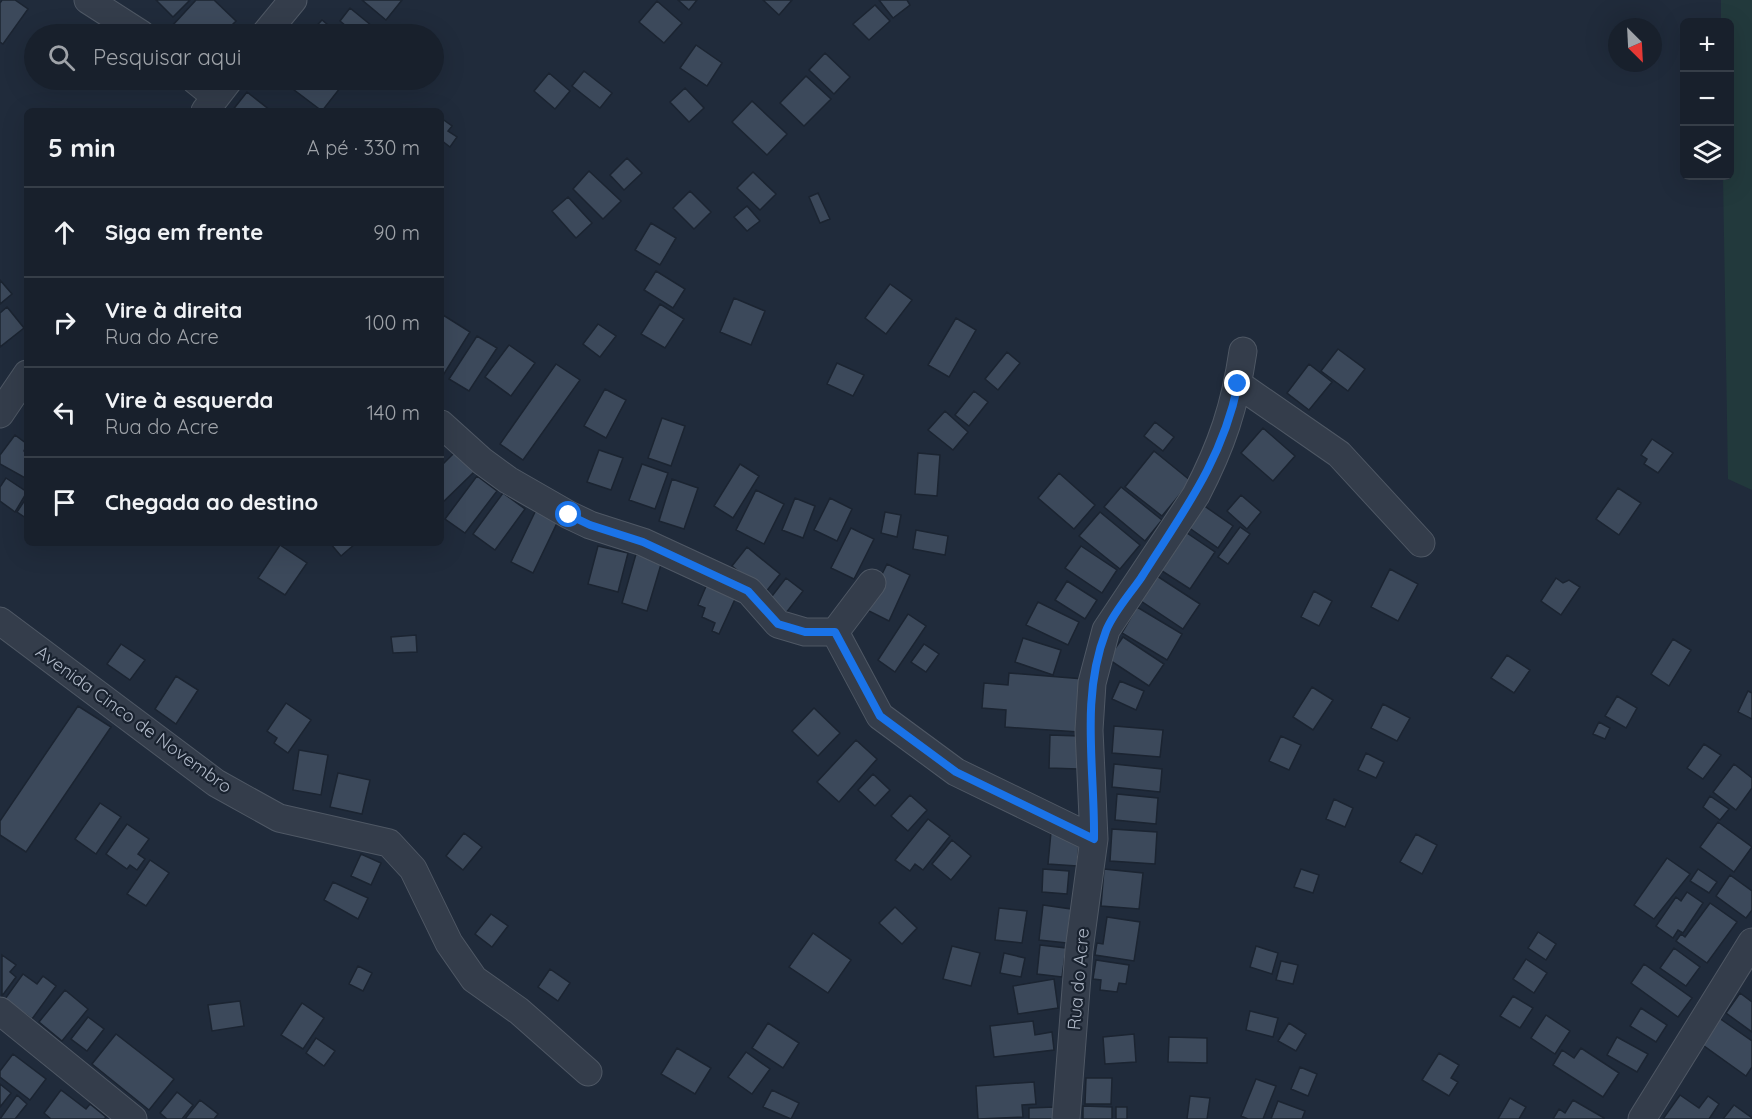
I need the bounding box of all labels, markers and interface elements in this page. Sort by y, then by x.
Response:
north arrow [1608,18,1662,72]
map controls [1680,18,1734,180]
button: + [1680,18,1734,72]
search box [24,24,444,90]
icon: search [45,41,78,74]
text: Pesquisar aqui [93,43,241,71]
button: − [1680,72,1734,126]
button: layers [1680,126,1734,180]
text: 5 min [48,131,116,164]
text: A pé · 330 m [307,135,420,160]
icon: ahead [48,216,81,249]
text: Siga em frente [105,218,263,246]
text: 90 m [373,220,420,245]
text: Vire à direita [105,296,242,324]
icon: right [48,306,81,339]
text: 100 m [365,310,420,335]
text: Rua do Acre [105,324,219,349]
route end [1224,370,1250,396]
text: Vire à esquerda [105,386,273,414]
icon: left [48,396,81,429]
text: 140 m [367,400,420,425]
text: Rua do Acre [105,414,219,439]
icon: arrive [48,486,81,519]
text: Chegada ao destino [105,488,318,516]
route start [555,501,581,527]
street label: Avenida Cinco de Novembro [31,640,237,798]
street label: Rua do Acre [1062,927,1094,1031]

